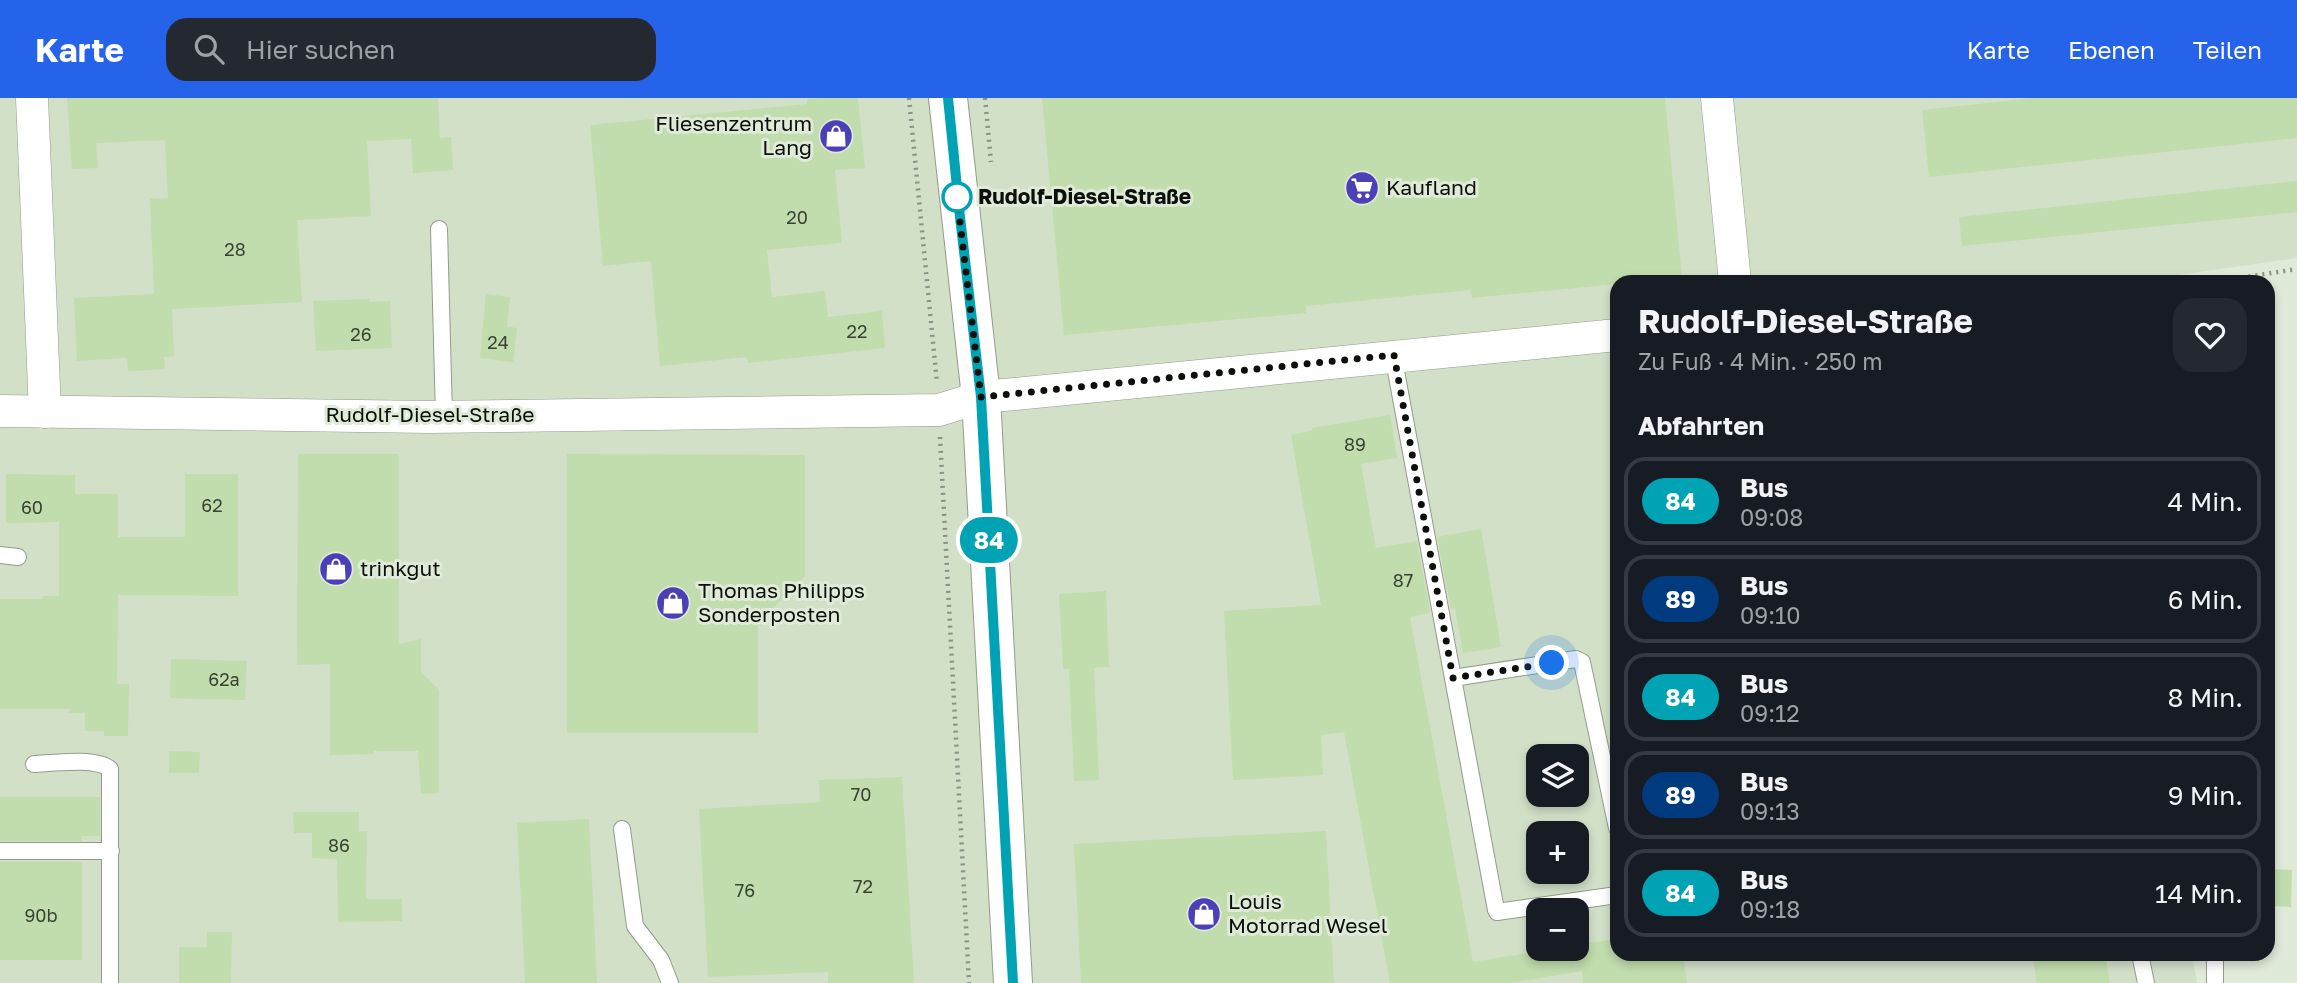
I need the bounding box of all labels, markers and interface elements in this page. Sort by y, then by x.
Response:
search box [166,18,656,81]
text: Karte [35,30,124,69]
icon: search [190,30,228,68]
text: Hier suchen [246,34,395,65]
text: Karte [1967,35,2030,64]
text: Ebenen [2068,35,2155,64]
text: Teilen [2193,35,2262,64]
place label: Fliesenzentrum Lang [655,110,812,160]
shop icon: Fliesenzentrum Lang [817,117,855,155]
supermarket icon: Kaufland [1343,169,1381,207]
place label: Kaufland [1386,174,1477,200]
marker: Rudolf-Diesel-Straße [942,182,972,212]
place label: Rudolf-Diesel-Straße [978,183,1191,209]
house number: 20 [786,206,808,228]
house number: 28 [224,238,246,260]
button: heart [2173,298,2247,372]
text: Rudolf-Diesel-Straße [1638,301,1973,340]
house number: 22 [847,320,867,342]
house number: 26 [350,323,372,345]
house number: 24 [487,331,509,353]
text: Zu Fuß · 4 Min. · 250 m [1638,347,1883,375]
street label: Rudolf-Diesel-Straße [325,401,535,427]
text: Abfahrten [1638,410,1764,441]
house number: 89 [1344,433,1366,455]
text: Bus [1740,472,1788,503]
text: 84 [1665,486,1696,515]
text: 4 Min. [2168,486,2243,517]
house number: 62 [201,494,223,516]
house number: 60 [21,496,43,518]
text: 09:08 [1740,503,1803,531]
line badge: 84 [958,517,1020,563]
text: 84 [974,525,1004,554]
shop icon: trinkgut [317,550,355,588]
place label: trinkgut [360,555,441,581]
house number: 87 [1393,569,1413,591]
text: Bus [1740,570,1788,601]
place label: Thomas Philipps Sonderposten [698,577,865,627]
shop icon: Thomas Philipps Sonderposten [654,584,692,622]
text: 89 [1665,584,1696,613]
text: 6 Min. [2168,584,2243,615]
text: 09:10 [1740,601,1801,629]
your location [1534,645,1569,680]
house number: 62a [208,668,240,690]
text: Bus [1740,668,1788,699]
text: 84 [1665,682,1696,711]
text: 8 Min. [2168,682,2243,713]
text: 09:12 [1740,699,1800,727]
map controls [1526,744,1589,961]
button: layers [1526,744,1589,807]
text: Bus [1740,766,1788,797]
text: 89 [1665,780,1696,809]
text: 9 Min. [2168,780,2243,811]
house number: 70 [851,783,871,805]
text: 09:13 [1740,797,1800,825]
button: + [1526,821,1589,884]
house number: 86 [328,834,350,856]
text: Bus [1740,864,1788,895]
house number: 72 [853,875,873,897]
text: 84 [1665,878,1696,907]
text: 14 Min. [2155,878,2243,909]
house number: 76 [735,879,755,901]
place label: Louis Motorrad Wesel [1228,888,1387,938]
shop icon: Louis Motorrad Wesel [1185,895,1223,933]
text: 09:18 [1740,895,1800,923]
button: − [1526,898,1589,961]
house number: 90b [24,904,58,926]

